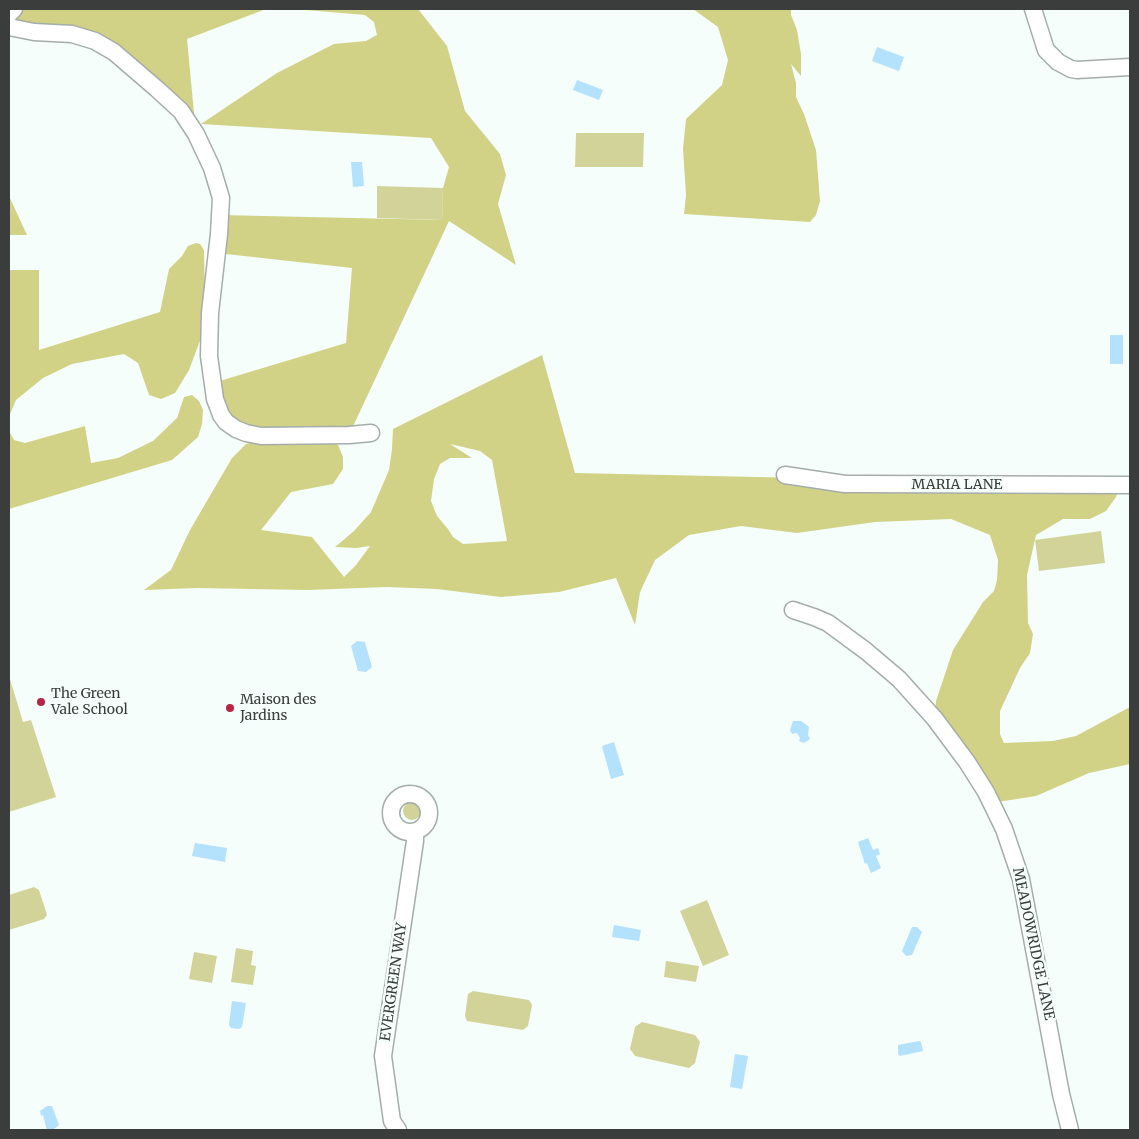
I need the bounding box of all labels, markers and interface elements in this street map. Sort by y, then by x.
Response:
street label: MARIA LANE [911,477,1003,493]
place label: The Green Vale School [51,686,128,719]
place label: Maison des Jardins [240,692,316,724]
marker: The Green Vale School [35,696,47,708]
marker: Maison des Jardins [224,702,236,714]
street label: MEADOWRIDGE LANE [1009,866,1057,1022]
street label: EVERGREEN WAY [377,922,411,1042]

